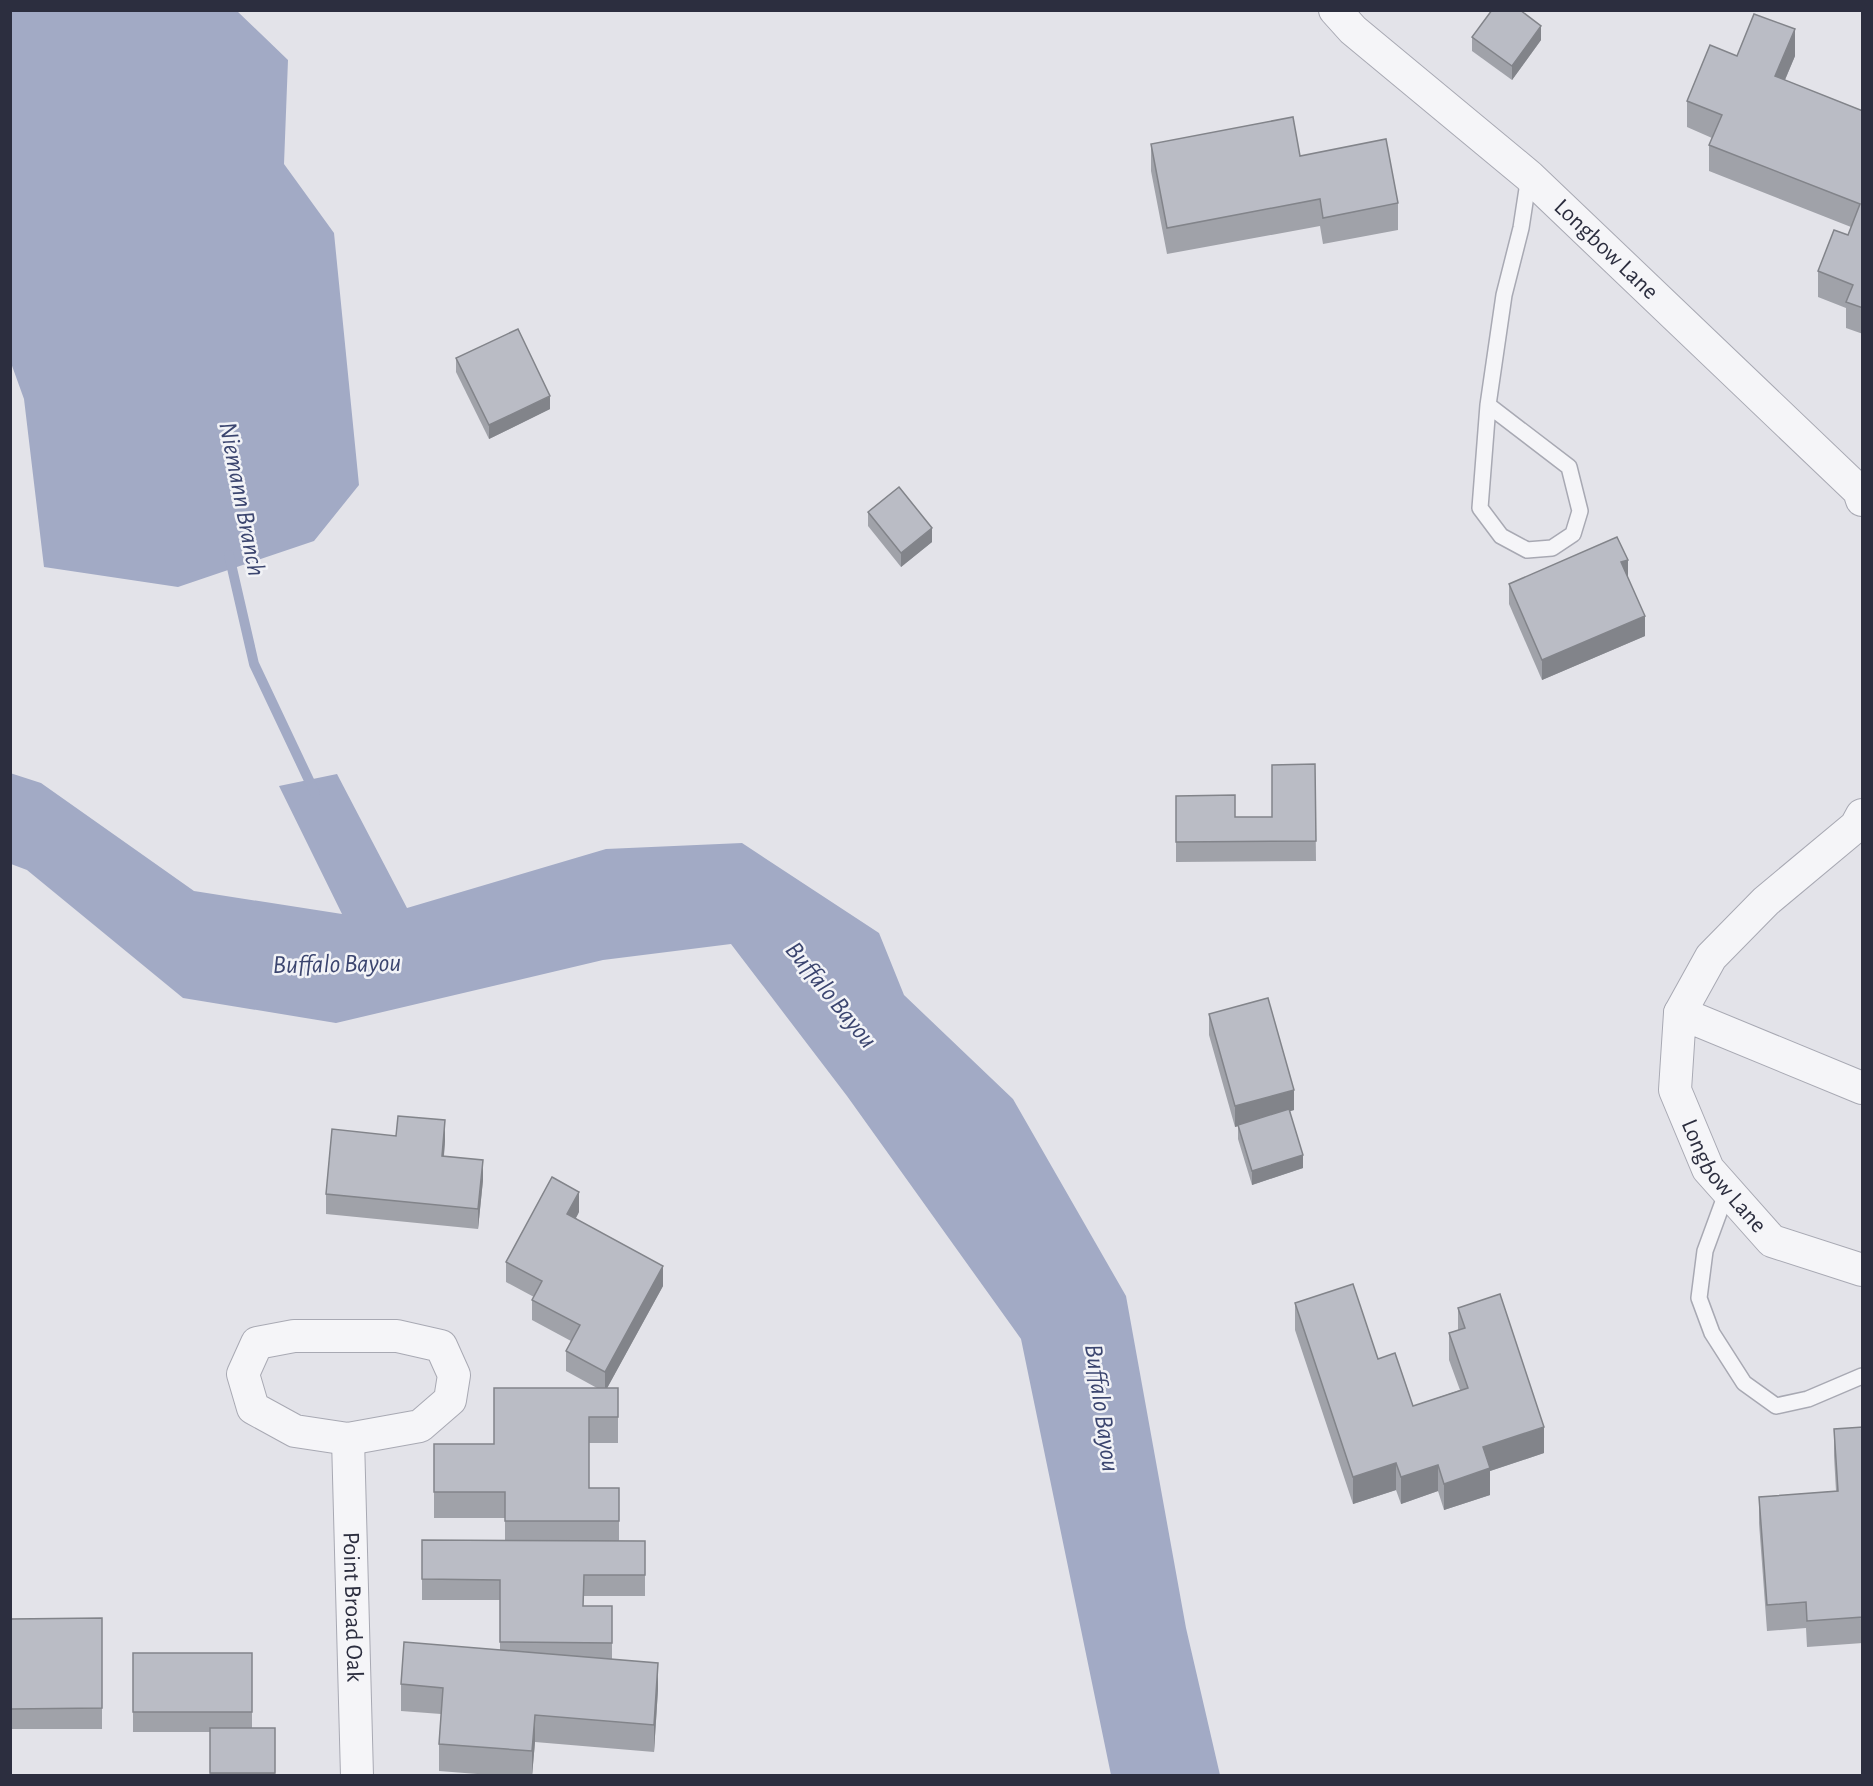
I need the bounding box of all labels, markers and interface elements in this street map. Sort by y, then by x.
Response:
street label: Longbow Lane [1549,195,1663,304]
water label: Niemann Branch [214,420,270,578]
water label: Buffalo Bayou [780,937,882,1053]
water label: Buffalo Bayou [272,950,402,978]
street label: Longbow Lane [1677,1116,1771,1238]
water label: Buffalo Bayou [1080,1342,1124,1474]
street label: Point Broad Oak [338,1532,366,1682]

